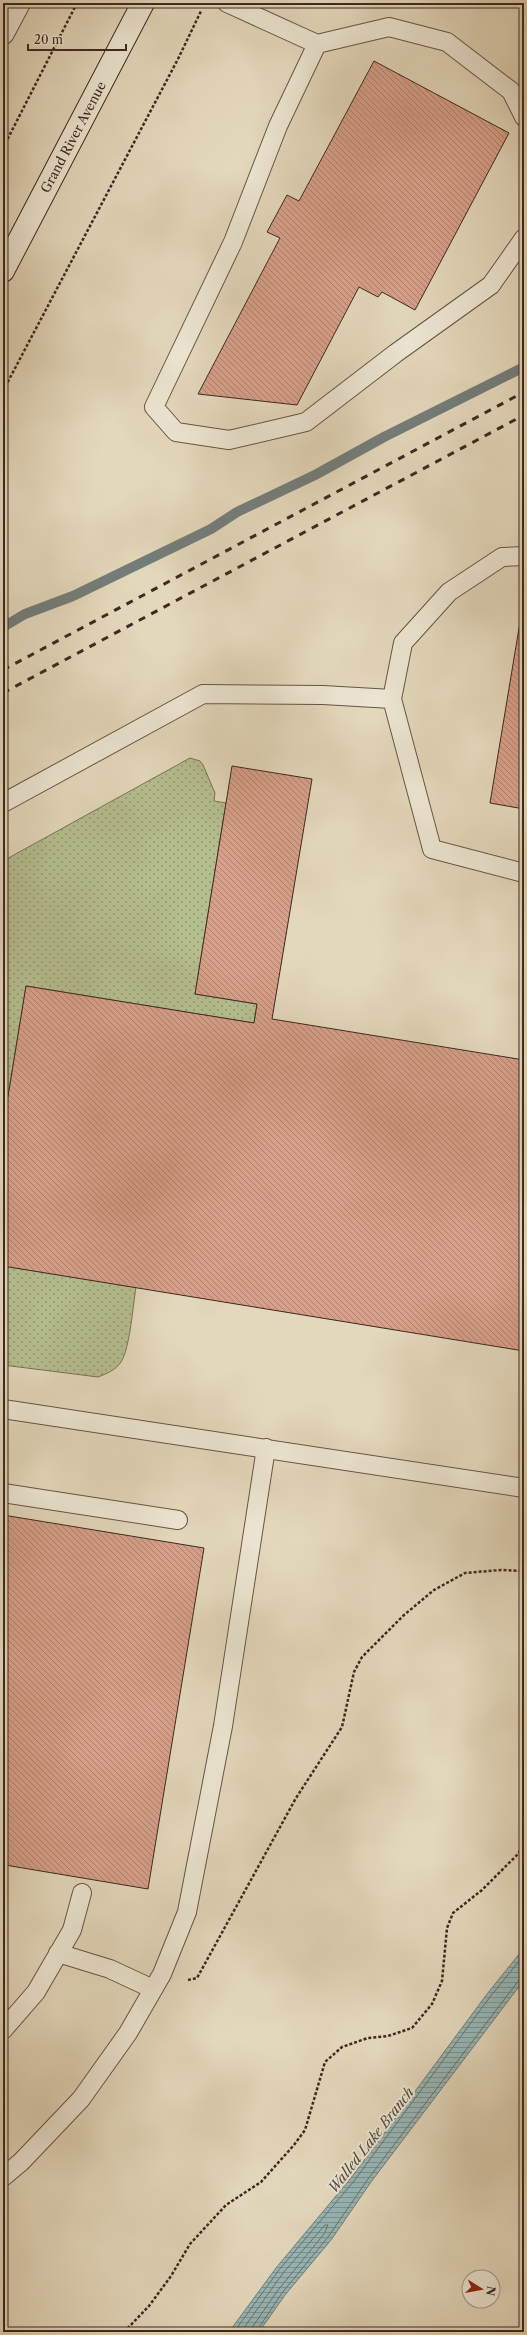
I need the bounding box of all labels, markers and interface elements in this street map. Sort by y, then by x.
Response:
scale bar [28,26,126,52]
text: 20 m [34,32,63,47]
street label: Grand River Avenue [37,79,109,195]
water label: Walled Lake Branch [324,2083,418,2197]
north arrow [461,2269,501,2309]
text: N [483,2285,499,2297]

